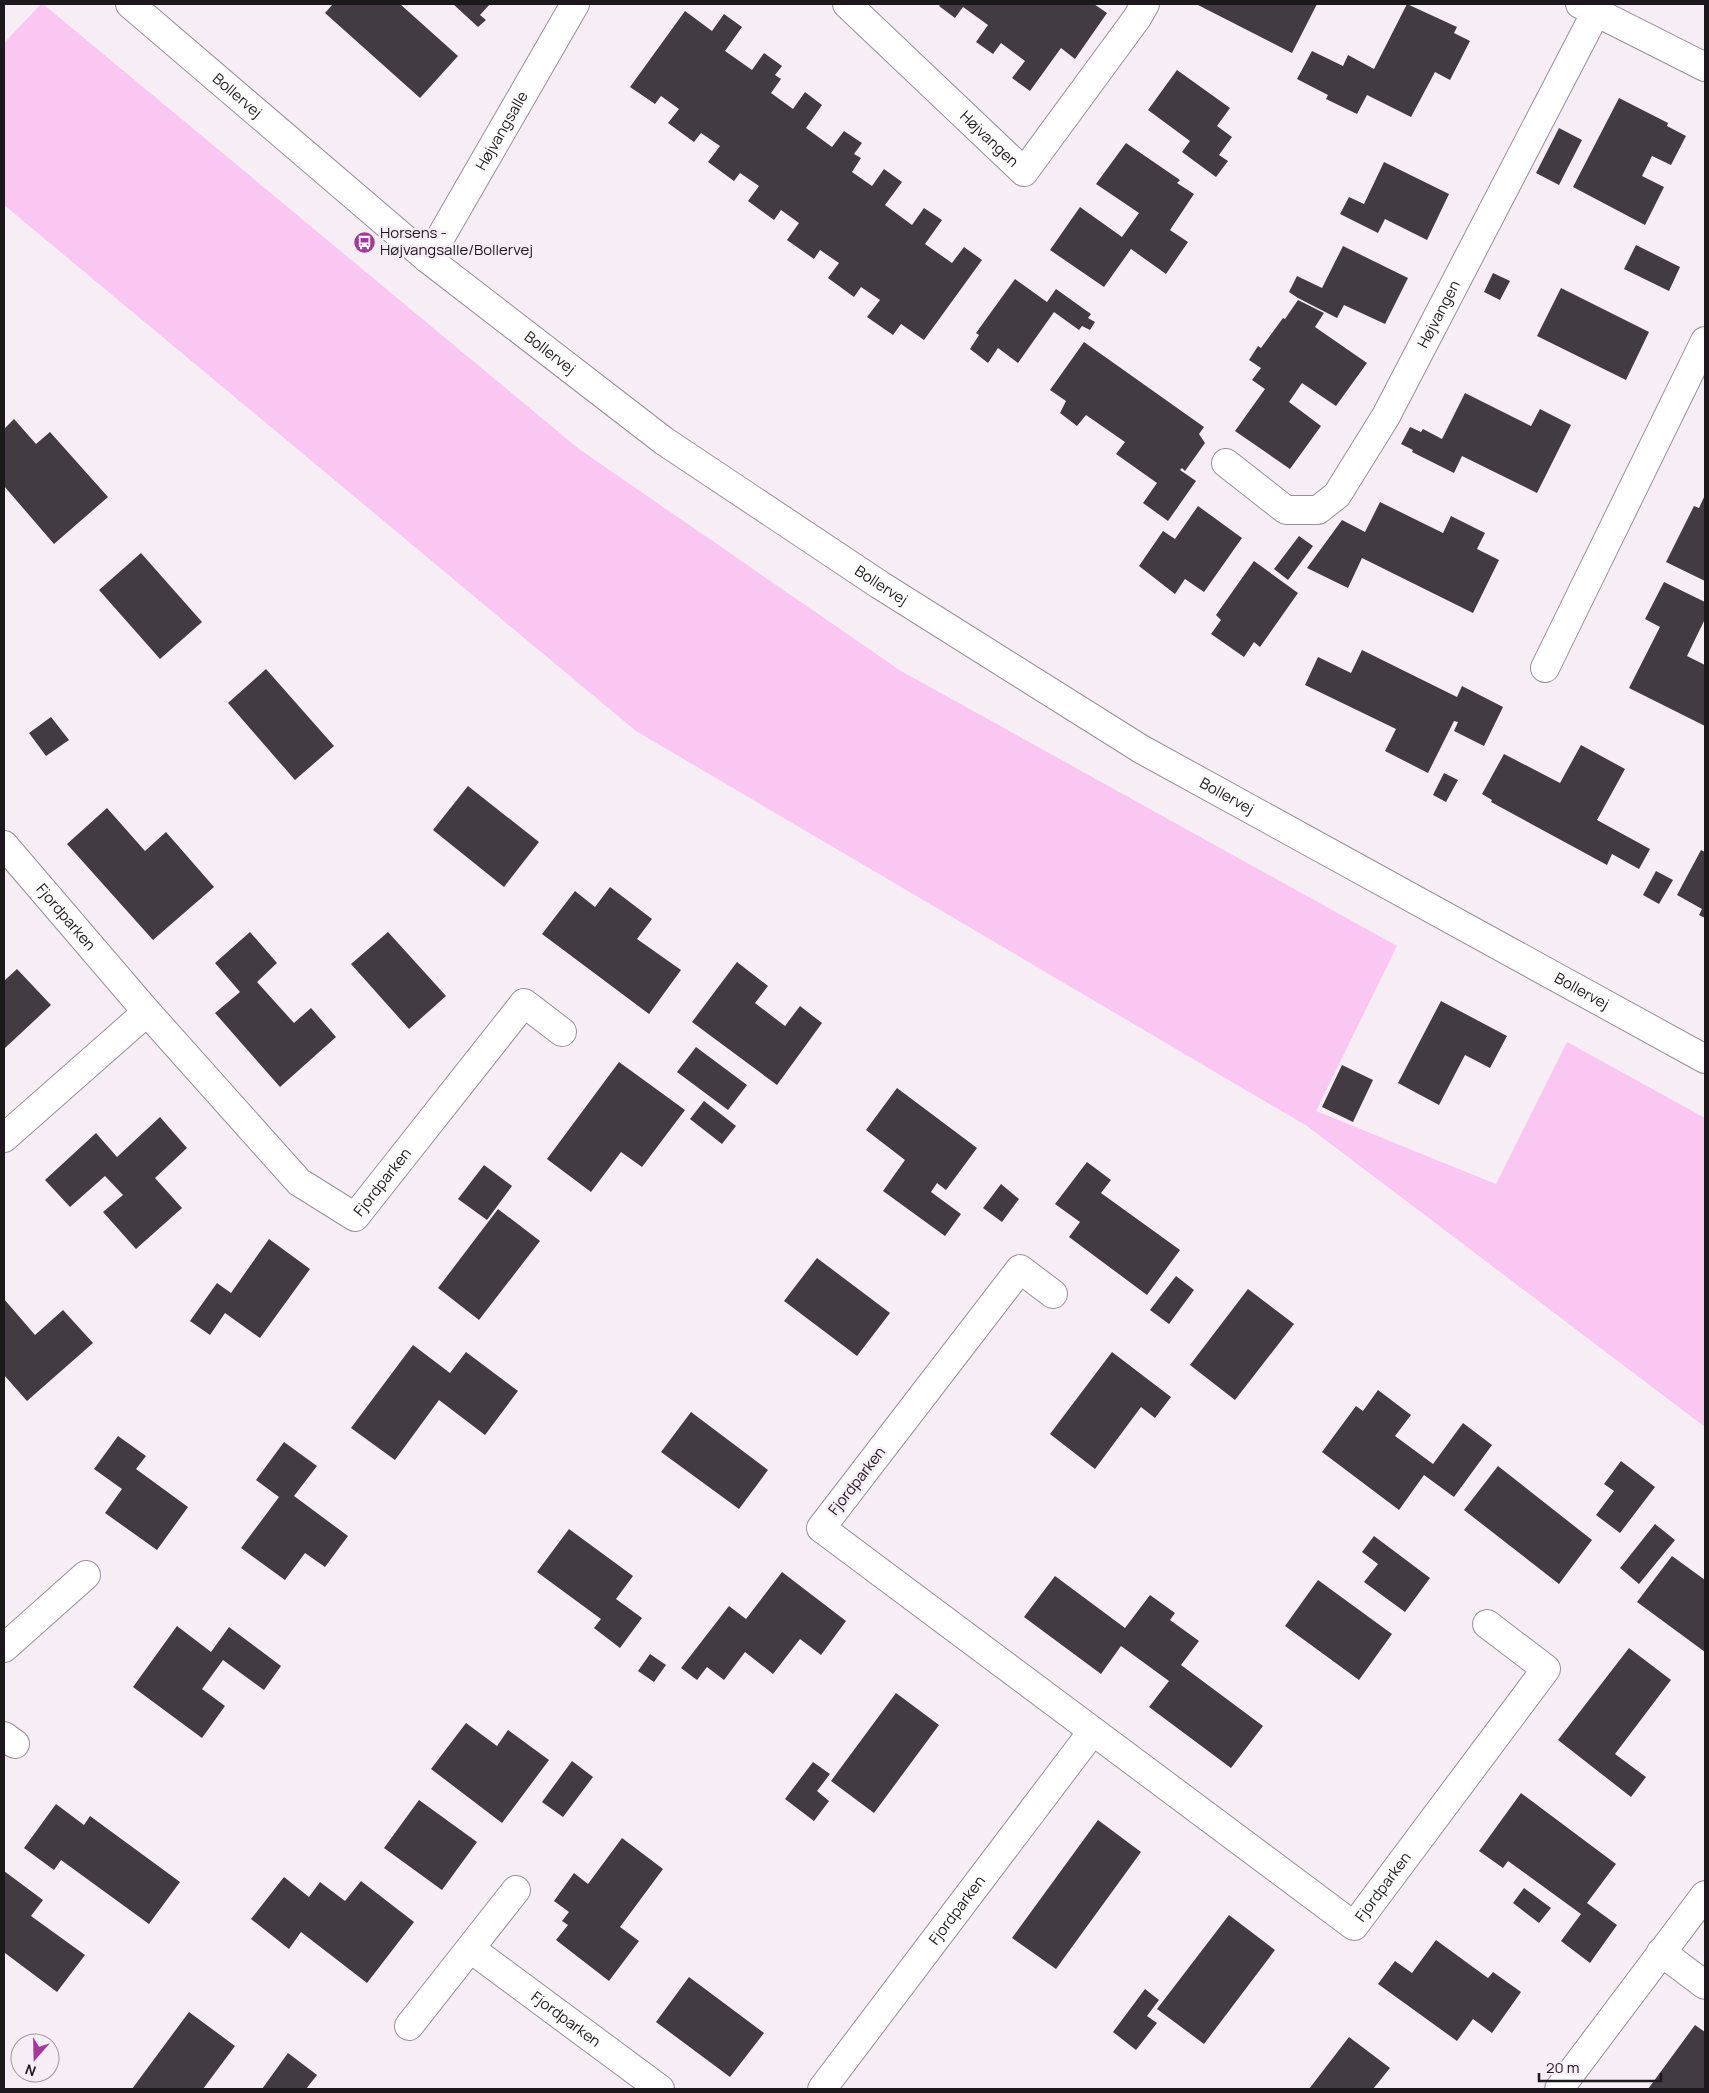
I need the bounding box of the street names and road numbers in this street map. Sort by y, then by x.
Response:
street label: Bollervej [208,68,267,123]
street label: Højvangsalle [470,87,533,174]
street label: Højvangen [956,106,1024,172]
street label: Højvangen [1412,276,1465,352]
street label: Bollervej [520,326,580,379]
street label: Bollervej [851,560,912,610]
street label: Bollervej [1196,772,1258,819]
street label: Fjordparken [32,879,101,955]
street label: Bollervej [1551,967,1613,1014]
street label: Fjordparken [348,1143,416,1221]
street label: Fjordparken [823,1442,890,1519]
street label: Fjordparken [1350,1848,1416,1926]
street label: Fjordparken [924,1871,990,1949]
street label: Fjordparken [527,1986,605,2052]

